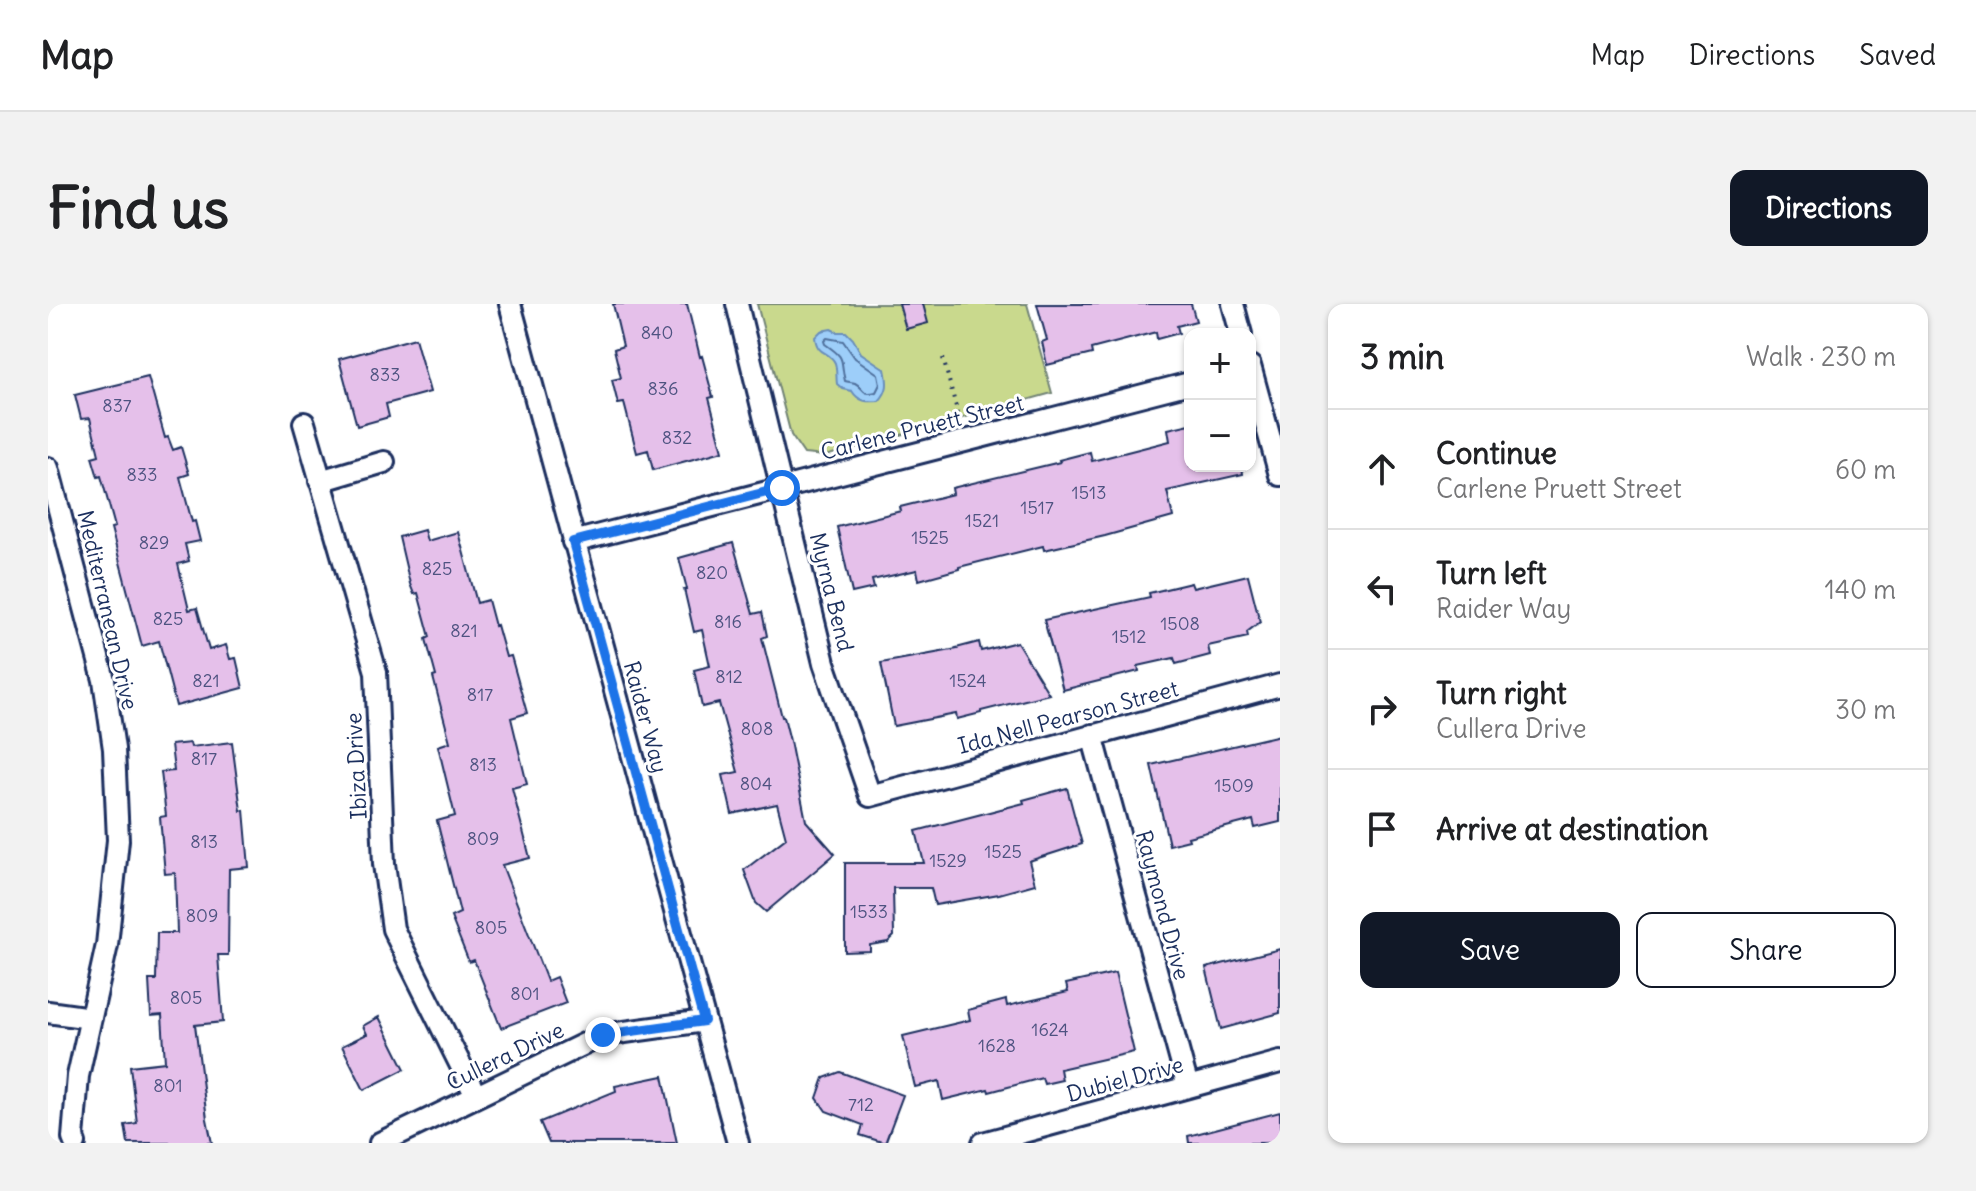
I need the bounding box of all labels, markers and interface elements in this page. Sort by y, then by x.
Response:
text: Map [40,32,114,79]
text: Map [1590,37,1645,73]
text: Directions [1689,37,1815,73]
text: Saved [1859,37,1936,73]
button: Directions [1730,170,1928,246]
text: Find us [48,173,229,243]
house number: 840 [641,321,673,344]
map controls [1184,328,1256,472]
button: + [1184,328,1256,400]
text: 3 min [1360,335,1445,378]
text: Walk · 230 m [1746,340,1896,373]
house number: 833 [370,363,400,386]
house number: 836 [648,377,678,400]
street label: Carlene Pruett Street [818,388,1026,466]
house number: 837 [102,394,132,417]
button: − [1184,400,1256,472]
house number: 832 [662,426,692,449]
text: Continue [1436,434,1557,472]
icon: ahead [1360,447,1404,491]
text: 60 m [1835,453,1896,486]
house number: 833 [127,463,157,486]
route start [764,470,800,506]
text: Carlene Pruett Street [1436,472,1682,505]
house number: 1513 [1072,481,1106,504]
house number: 1517 [1020,496,1054,519]
street label: Mediterranean Drive [71,508,145,712]
house number: 1521 [965,509,999,532]
house number: 1525 [911,526,949,549]
street label: Myrna Bend [804,530,860,654]
house number: 829 [139,531,169,554]
text: Turn left [1436,554,1547,592]
house number: 825 [422,557,452,580]
house number: 820 [696,561,728,584]
icon: left [1360,567,1404,611]
text: 140 m [1825,573,1896,606]
text: Raider Way [1436,592,1571,625]
house number: 825 [153,607,183,630]
house number: 816 [714,610,742,633]
house number: 1508 [1160,612,1200,635]
house number: 821 [450,619,478,642]
house number: 1512 [1112,625,1146,648]
street label: Raider Way [618,658,674,776]
house number: 812 [715,665,743,688]
house number: 821 [192,669,220,692]
house number: 1524 [949,669,987,692]
street label: Ida Nell Pearson Street [955,674,1181,760]
text: Turn right [1436,674,1567,712]
house number: 817 [467,683,493,706]
icon: right [1360,687,1404,731]
text: 30 m [1835,693,1896,726]
street label: Ibiza Drive [339,712,373,820]
text: Cullera Drive [1436,712,1586,745]
house number: 808 [741,717,773,740]
house number: 817 [191,747,217,770]
house number: 813 [469,753,497,776]
house number: 804 [740,772,772,795]
house number: 1509 [1214,774,1254,797]
icon: arrive [1360,807,1404,851]
text: Arrive at destination [1436,810,1708,848]
house number: 809 [467,827,499,850]
street label: Raymond Drive [1130,827,1196,983]
house number: 813 [190,830,218,853]
house number: 1525 [984,840,1022,863]
house number: 1529 [929,849,967,872]
house number: 1533 [850,900,888,923]
house number: 809 [186,904,218,927]
button: Save [1360,912,1620,988]
button: Share [1636,912,1896,988]
house number: 805 [475,916,507,939]
house number: 801 [510,982,540,1005]
house number: 805 [170,986,202,1009]
street label: Cullera Drive [442,1016,568,1096]
route end [585,1017,621,1053]
house number: 1624 [1031,1018,1069,1041]
house number: 1628 [978,1034,1016,1057]
street label: Dubiel Drive [1064,1050,1186,1108]
house number: 801 [153,1074,183,1097]
house number: 712 [848,1093,874,1116]

